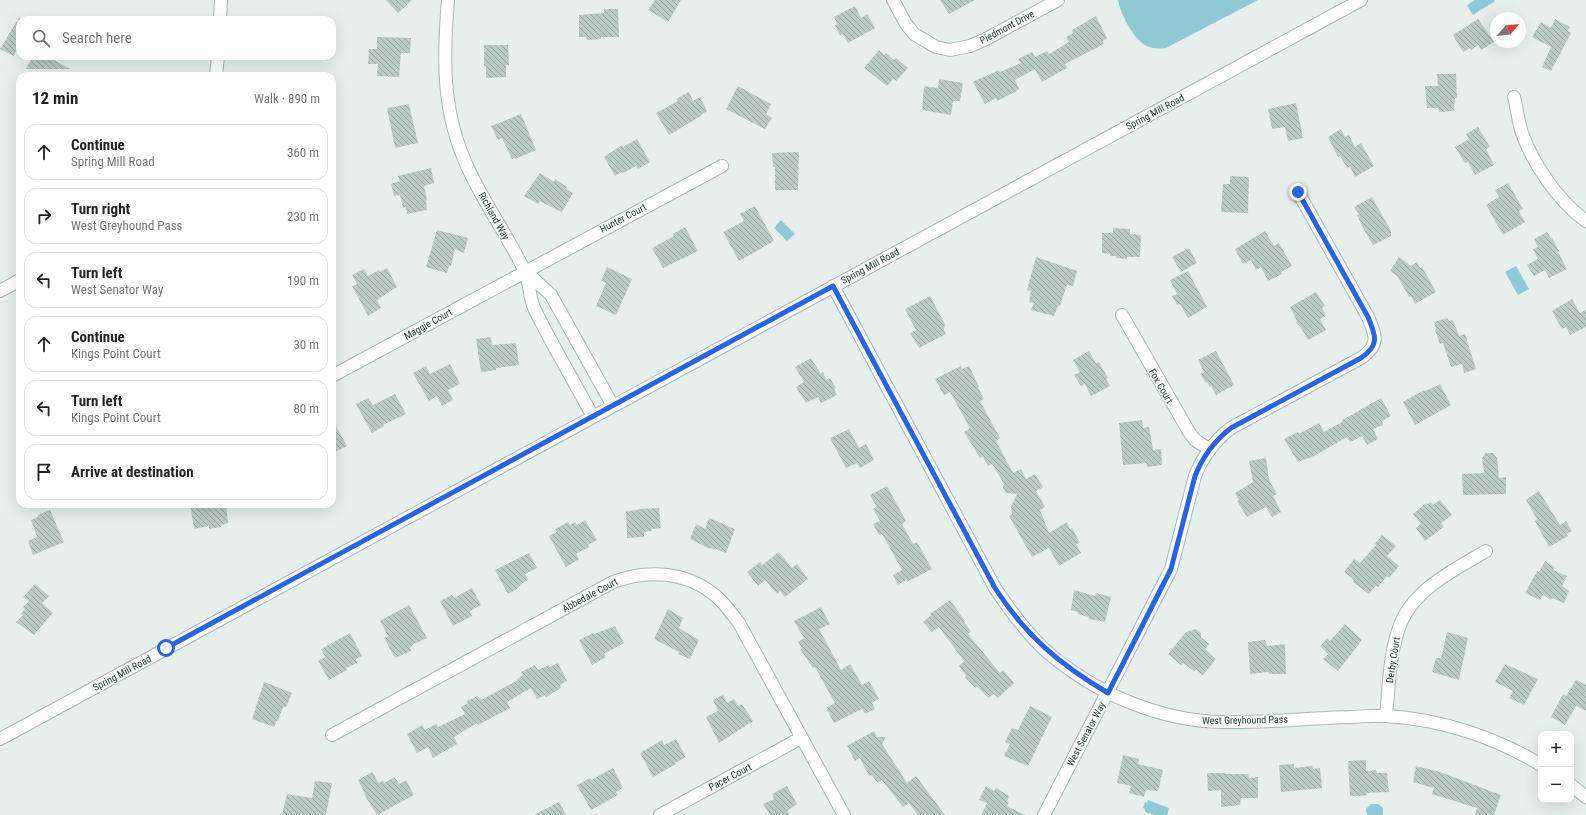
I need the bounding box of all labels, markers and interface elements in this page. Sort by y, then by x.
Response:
street label: Piedmont Drive [978,8,1036,46]
north arrow [1490,12,1526,48]
search box [16,16,336,60]
icon: search [30,27,52,49]
text: Search here [62,29,132,47]
text: 12 min [32,88,78,108]
text: Walk · 890 m [254,91,320,106]
street label: Spring Mill Road [1124,92,1186,132]
text: Continue [71,136,125,154]
icon: ahead [33,141,55,163]
text: 360 m [287,145,319,160]
text: Spring Mill Road [71,154,155,169]
route end [1289,183,1307,201]
street label: Richland Way [476,190,512,242]
text: Turn right [71,200,130,218]
street label: Hunter Court [598,201,648,235]
icon: right [33,205,55,227]
text: 230 m [287,209,319,224]
text: West Greyhound Pass [71,218,183,233]
street label: Spring Mill Road [839,246,901,286]
text: Turn left [71,264,122,282]
icon: left [33,269,55,291]
text: 190 m [287,273,319,288]
text: West Senator Way [71,282,163,297]
street label: Maggie Court [402,306,454,342]
text: Continue [71,328,125,346]
icon: ahead [33,333,55,355]
text: 30 m [293,337,319,352]
text: Kings Point Court [71,346,161,361]
street label: Fox Court [1147,367,1175,405]
text: Turn left [71,392,122,410]
icon: left [33,397,55,419]
text: 80 m [293,401,319,416]
text: Kings Point Court [71,410,161,425]
icon: arrive [33,461,55,483]
text: Arrive at destination [71,463,194,481]
street label: Abbedale Court [560,576,620,614]
street label: Derby Court [1384,636,1402,684]
route start [157,639,175,657]
street label: Spring Mill Road [91,653,153,693]
street label: West Senator Way [1064,700,1108,768]
street label: West Greyhound Pass [1202,714,1288,726]
map controls [1538,731,1574,803]
button: + [1538,731,1574,767]
street label: Pacer Court [707,761,753,793]
button: − [1538,767,1574,803]

